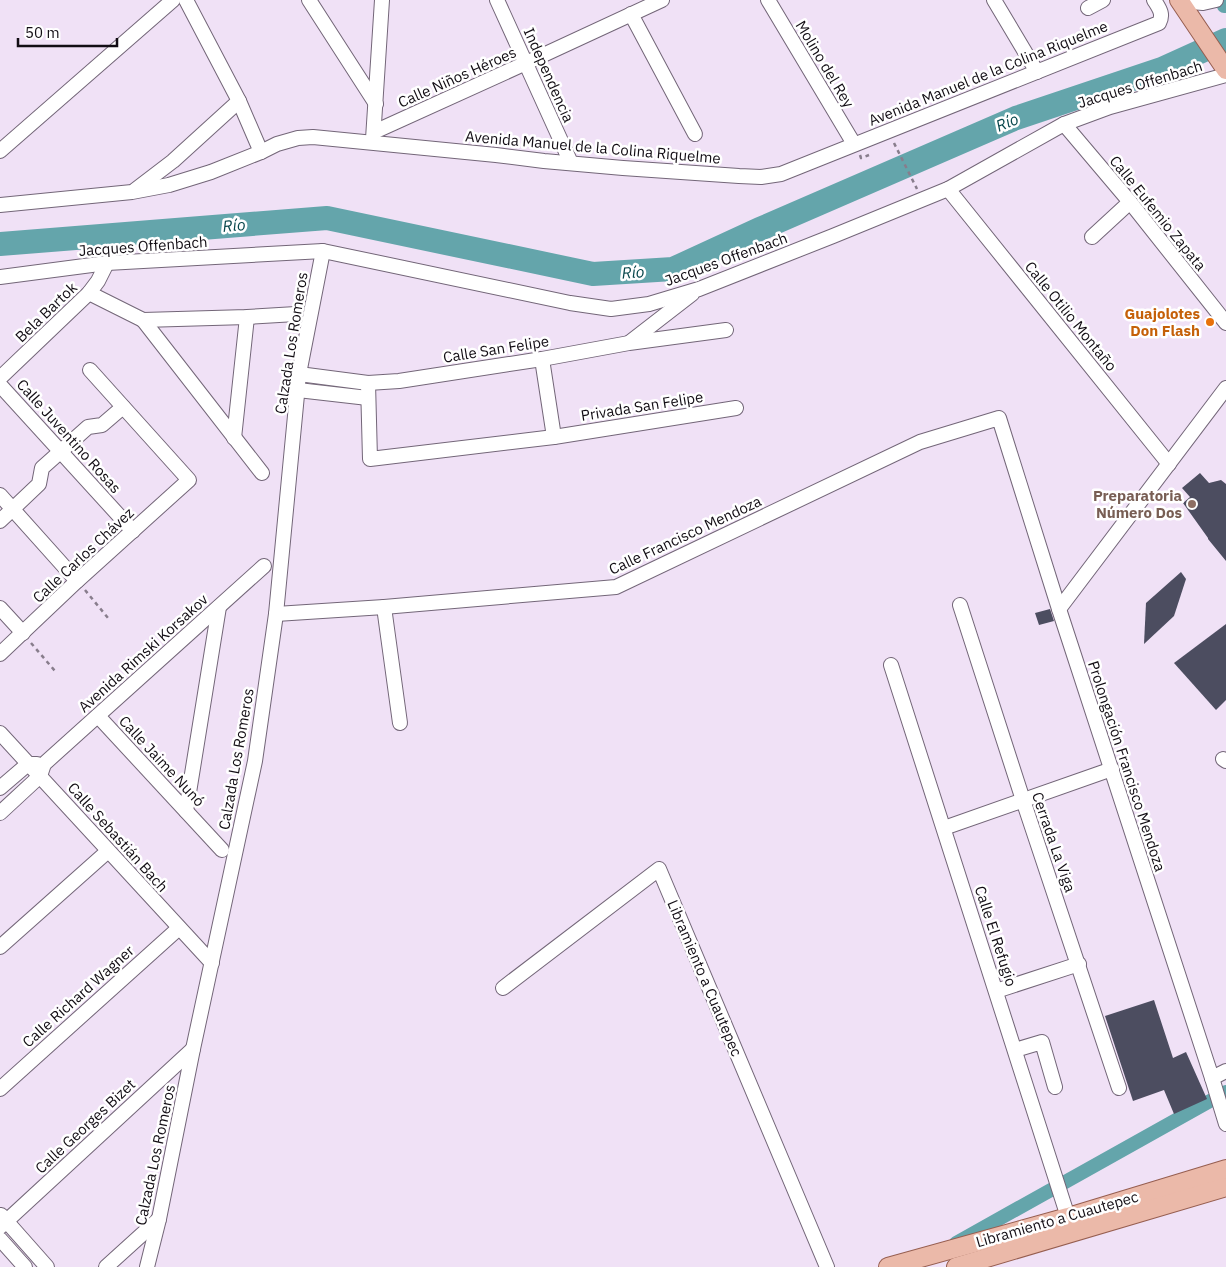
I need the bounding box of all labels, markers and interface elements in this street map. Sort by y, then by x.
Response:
scale bar [18,15,116,47]
street label: Avenida Manuel de la Colina Riquelme [866,16,1110,130]
street label: Molino del Rey [792,17,859,112]
text: 50 m [25,23,60,42]
street label: Independencia [520,25,578,125]
street label: Calle Niños Héroes [395,42,519,112]
street label: Jacques Offenbach [1075,56,1205,112]
water label: Río [992,108,1022,136]
street label: Avenida Manuel de la Colina Riquelme [464,126,722,168]
street label: Calle Eufemio Zapata [1106,151,1210,275]
water label: Río [222,214,247,236]
street label: Jacques Offenbach [662,228,790,290]
street label: Jacques Offenbach [78,232,208,260]
street label: Calle Otilio Montaño [1021,257,1121,375]
water label: Río [621,261,645,283]
street label: Calzada Los Romeros [270,271,312,415]
street label: Bela Bartok [11,278,81,346]
place label: Guajolotes Don Flash [1124,304,1200,340]
marker: Guajolotes Don Flash [1204,316,1216,328]
street label: Calle San Felipe [442,331,550,367]
street label: Calle Juventino Rosas [13,375,125,497]
street label: Privada San Felipe [580,387,704,425]
place label: Preparatoria Número Dos [1093,486,1182,522]
street label: Calle Francisco Mendoza [606,491,764,579]
marker: Preparatoria Número Dos [1186,498,1198,510]
street label: Calle Carlos Chávez [28,503,138,607]
street label: Avenida Rimski Korsakov [74,589,212,716]
street label: Prolongación Francisco Mendoza [1084,658,1170,874]
street label: Calzada Los Romeros [214,687,258,831]
street label: Calle Jaime Nunó [115,712,209,810]
street label: Calle Sebastián Bach [64,778,172,896]
street label: Cerrada La Viga [1028,789,1080,895]
street label: Calle El Refugio [971,883,1021,989]
street label: Libramiento a Cuautepec [663,897,747,1059]
street label: Calle Richard Wagner [18,941,138,1051]
street label: Calle Georges Bizet [31,1075,139,1177]
street label: Calzada Los Romeros [131,1083,179,1227]
street label: Libramiento a Cuautepec [974,1187,1141,1251]

